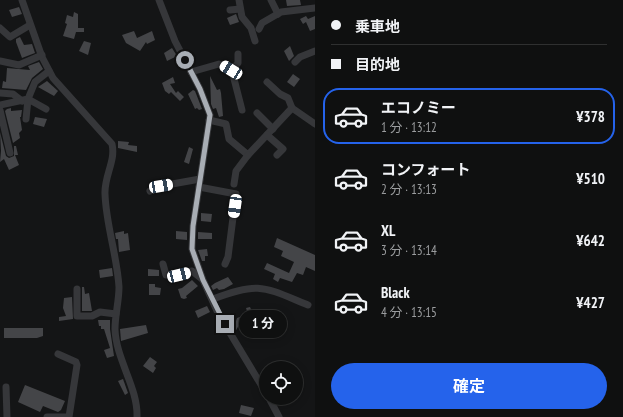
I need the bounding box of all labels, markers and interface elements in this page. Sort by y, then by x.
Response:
text: 乗車地 [355,17,400,36]
route start [176,51,194,69]
text: 目的地 [355,55,400,74]
car [218,59,244,81]
icon: car [333,98,369,134]
text: エコノミー [381,98,456,117]
text: ¥378 [576,107,605,126]
text: 1 分 · 13:12 [381,119,437,136]
icon: car [333,160,369,196]
text: コンフォート [381,160,471,179]
text: ¥510 [576,169,605,188]
car [148,178,174,194]
text: 2 分 · 13:13 [381,181,437,198]
car [227,193,243,219]
text: XL [381,221,395,240]
icon: car [333,222,369,258]
text: ¥642 [576,231,605,250]
text: 3 分 · 13:14 [381,242,437,259]
car [166,266,192,284]
text: Black [381,283,410,302]
icon: car [333,284,369,320]
text: ¥427 [576,293,605,312]
text: 4 分 · 13:15 [381,304,437,321]
callout: 1 分 [239,310,287,338]
route end [216,315,234,333]
text: 1 分 [252,315,274,332]
map controls [259,361,303,405]
button: locate [259,361,303,405]
button: 確定 [331,363,607,409]

